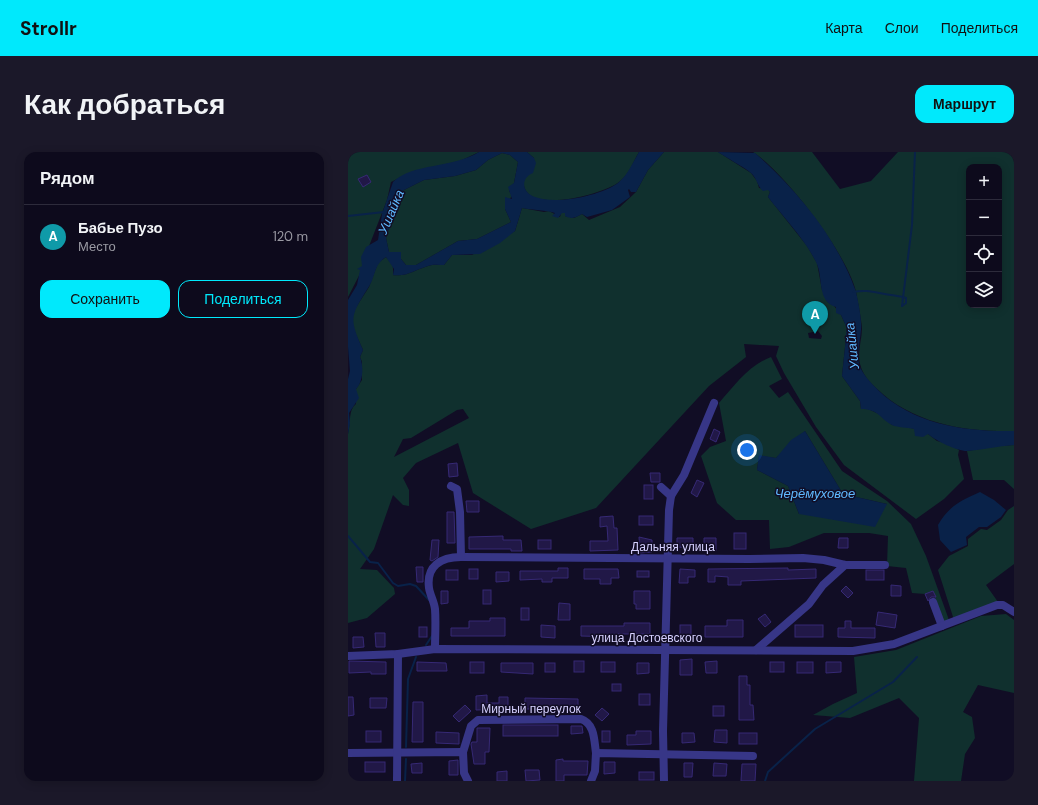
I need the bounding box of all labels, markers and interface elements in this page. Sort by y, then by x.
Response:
text: Strollr [20,16,77,41]
text: Карта [825,19,863,37]
text: Слои [885,19,919,37]
text: Поделиться [941,19,1018,37]
button: Маршрут [915,85,1014,123]
text: Как добраться [24,86,225,123]
map controls [966,164,1002,308]
button: + [966,164,1002,200]
text: Рядом [40,167,95,189]
water label: Ушайка [374,187,408,238]
button: − [966,200,1002,236]
text: Бабье Пузо [78,218,163,238]
text: A [48,228,58,245]
text: 120 m [273,228,308,245]
button: locate [966,236,1002,272]
text: Место [78,238,116,255]
button: layers [966,272,1002,308]
button: Сохранить [40,280,170,318]
button: Поделиться [178,280,308,318]
pin: A [802,301,828,334]
water label: Ушайка [841,322,863,371]
your location [737,440,757,460]
water label: Черёмуховое [775,485,855,502]
street label: Дальняя улица [631,539,715,555]
street label: улица Достоевского [592,630,703,646]
street label: Мирный переулок [481,701,582,717]

